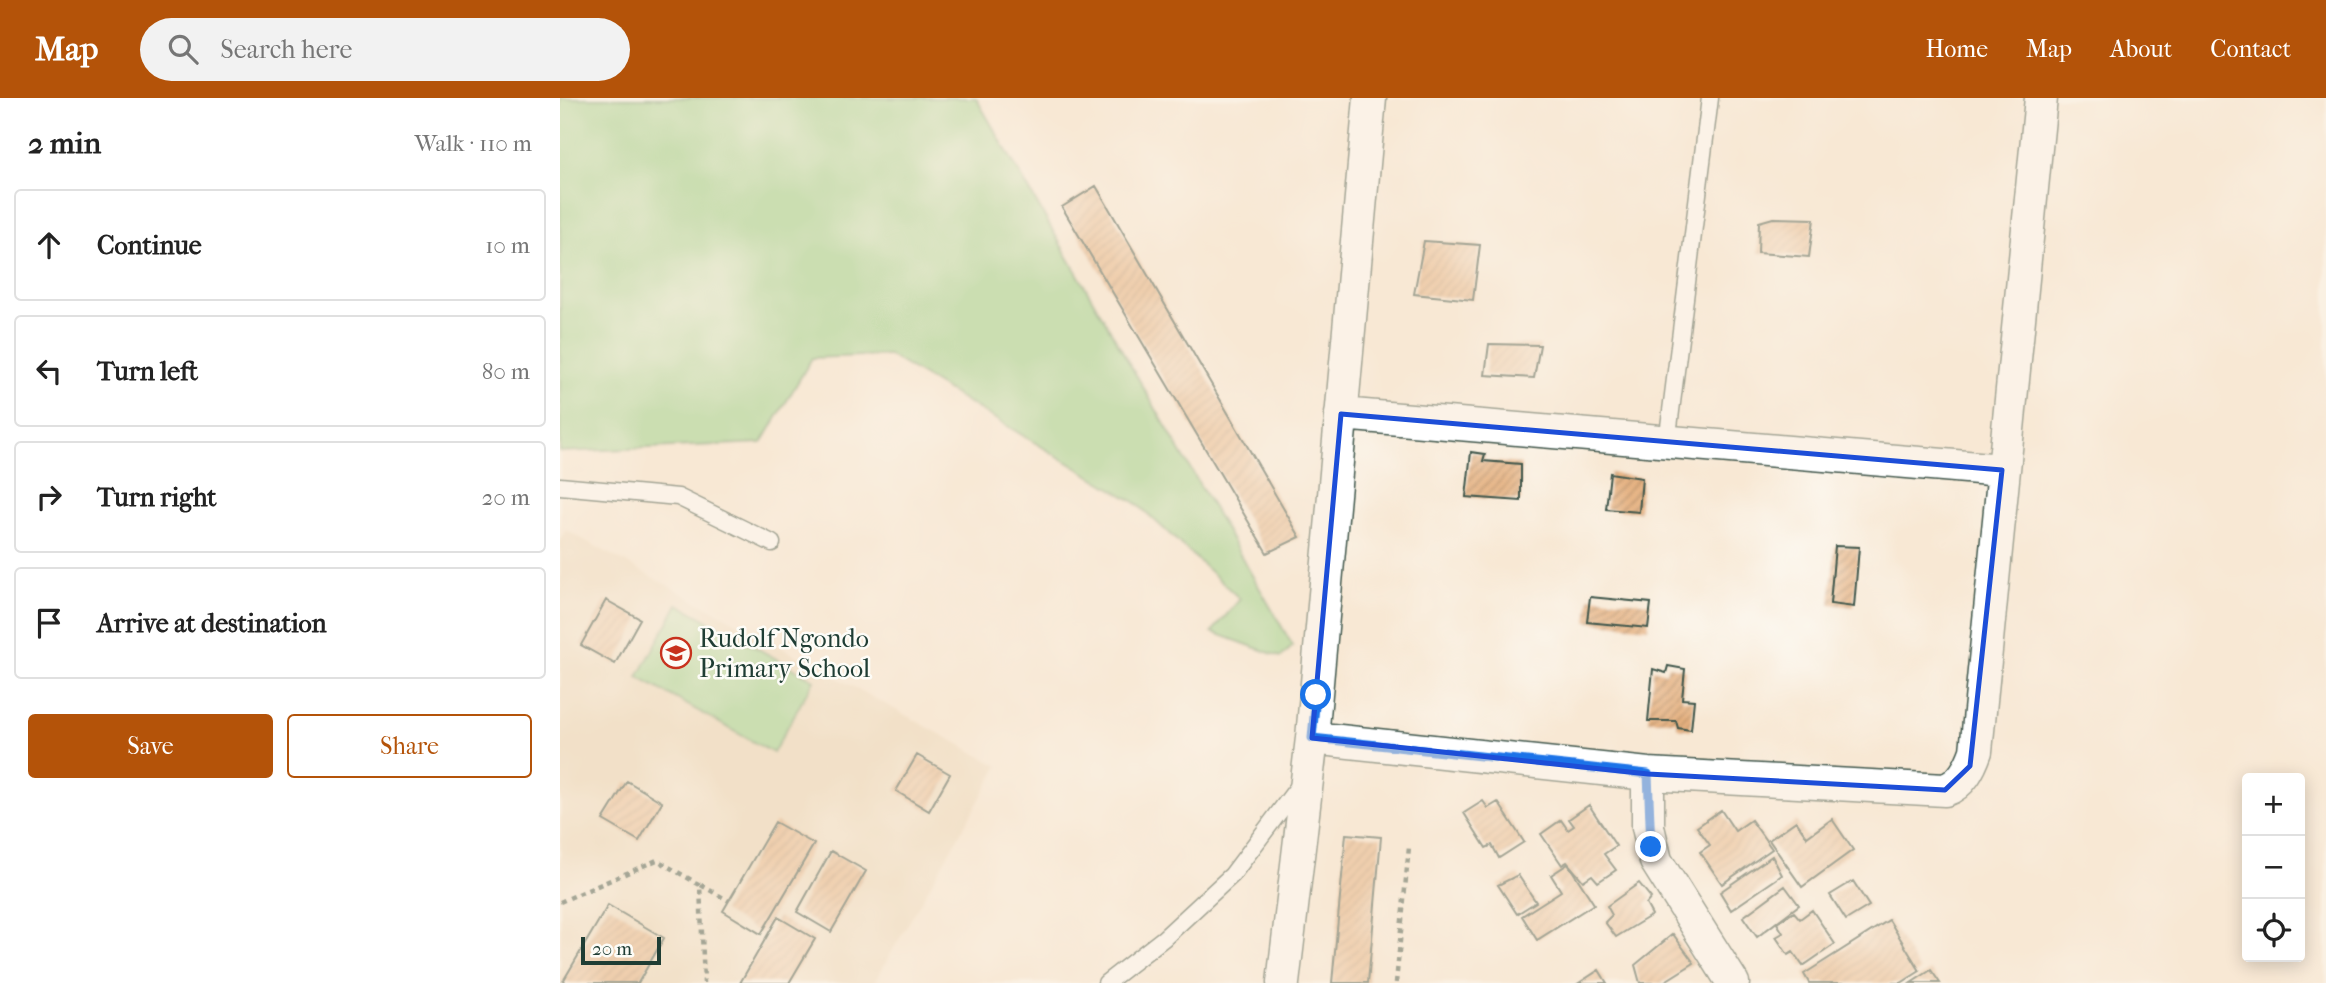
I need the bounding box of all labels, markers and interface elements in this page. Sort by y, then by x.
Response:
search box [140,18,630,81]
text: Map [35,30,98,69]
icon: search [164,30,202,68]
text: Search here [220,34,352,65]
text: Home [1926,35,1988,63]
text: Map [2026,35,2072,63]
text: About [2110,35,2172,63]
text: Contact [2210,35,2291,63]
text: 2 min [28,126,101,161]
text: Walk · 110 m [415,130,532,157]
icon: ahead [30,226,68,264]
text: Continue [97,230,202,261]
text: 10 m [485,232,530,259]
icon: left [30,352,68,390]
text: Turn left [97,356,198,387]
text: 80 m [482,358,530,385]
icon: right [30,478,68,516]
text: Turn right [97,482,217,513]
text: 20 m [481,484,530,511]
icon: arrive [30,604,68,642]
text: Arrive at destination [97,608,327,639]
place label: Rudolf Ngondo Primary School [699,623,870,684]
school or university icon: Rudolf Ngondo Primary School [659,636,693,670]
route start [1300,679,1331,710]
button: Save [28,714,273,778]
button: Share [287,714,532,778]
map controls [2242,773,2305,962]
button: + [2242,773,2305,836]
route end [1635,831,1666,862]
button: − [2242,836,2305,899]
button: locate [2242,899,2305,962]
scale bar [581,934,662,966]
text: 20 m [592,938,632,960]

